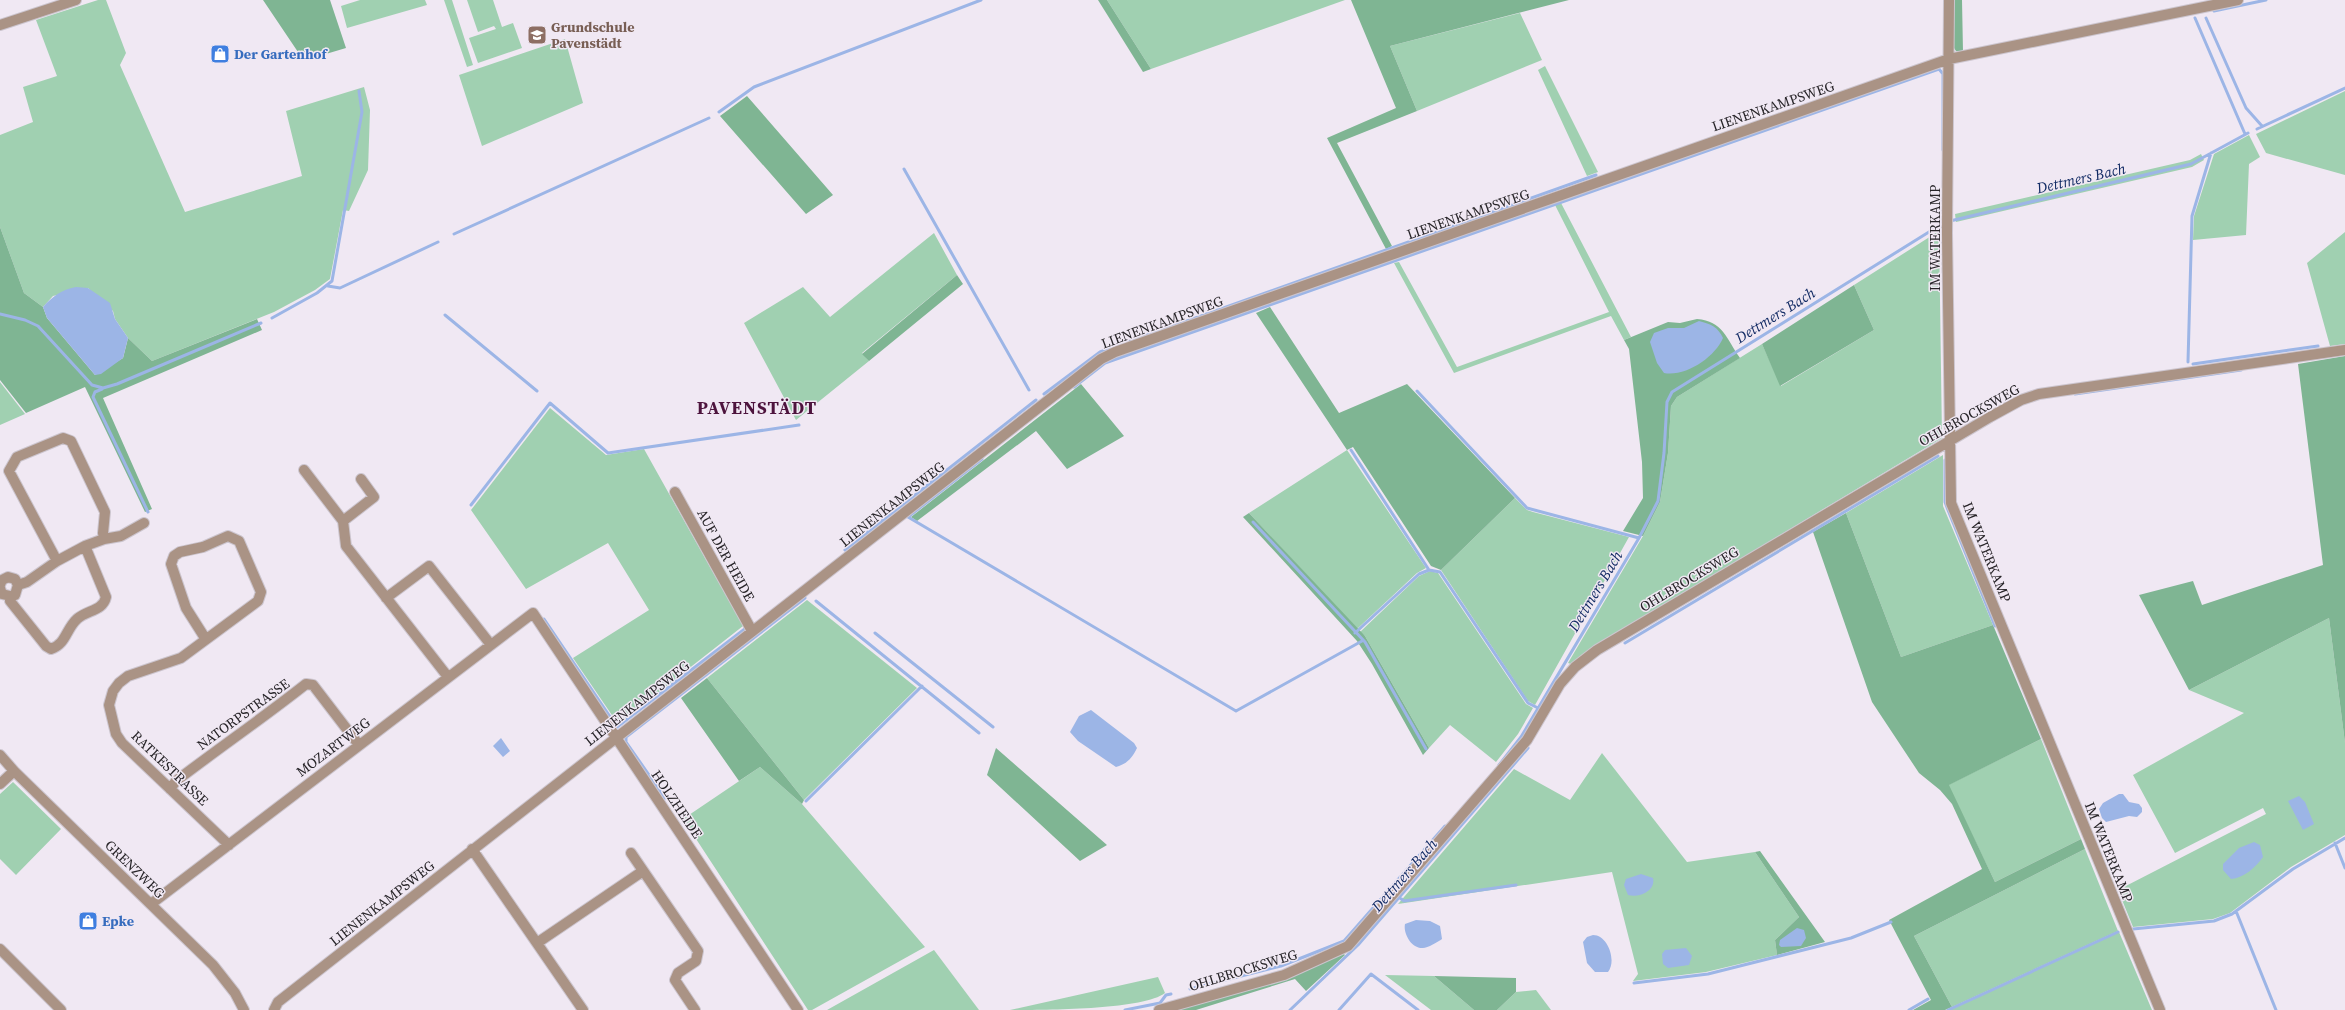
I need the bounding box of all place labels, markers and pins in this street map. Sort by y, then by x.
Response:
place label: Grundschule Pavenstädt [551,17,635,53]
school or university icon: Grundschule Pavenstädt [526,24,548,46]
shop icon: Der Gartenhof [209,43,231,65]
place label: Der Gartenhof [234,44,328,64]
shop icon: Epke [77,910,99,932]
place label: Epke [102,911,134,931]

